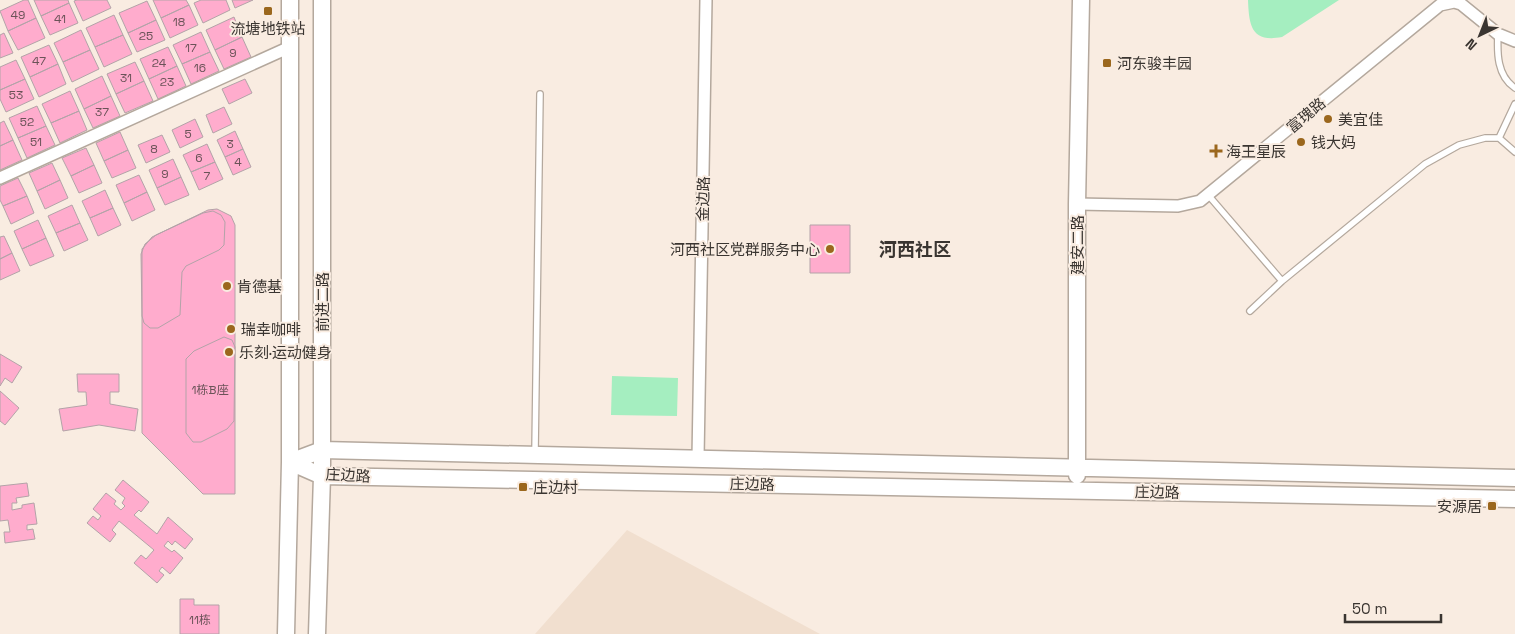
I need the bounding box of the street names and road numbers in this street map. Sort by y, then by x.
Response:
street label: 富瑰路 [1283,93,1329,137]
street label: 金边路 [693,176,713,222]
street label: 建安二路 [1068,215,1087,275]
street label: 前进二路 [313,272,332,332]
street label: 庄边路 [325,464,371,486]
street label: 庄边路 [729,474,775,494]
street label: 庄边路 [1134,482,1180,502]

